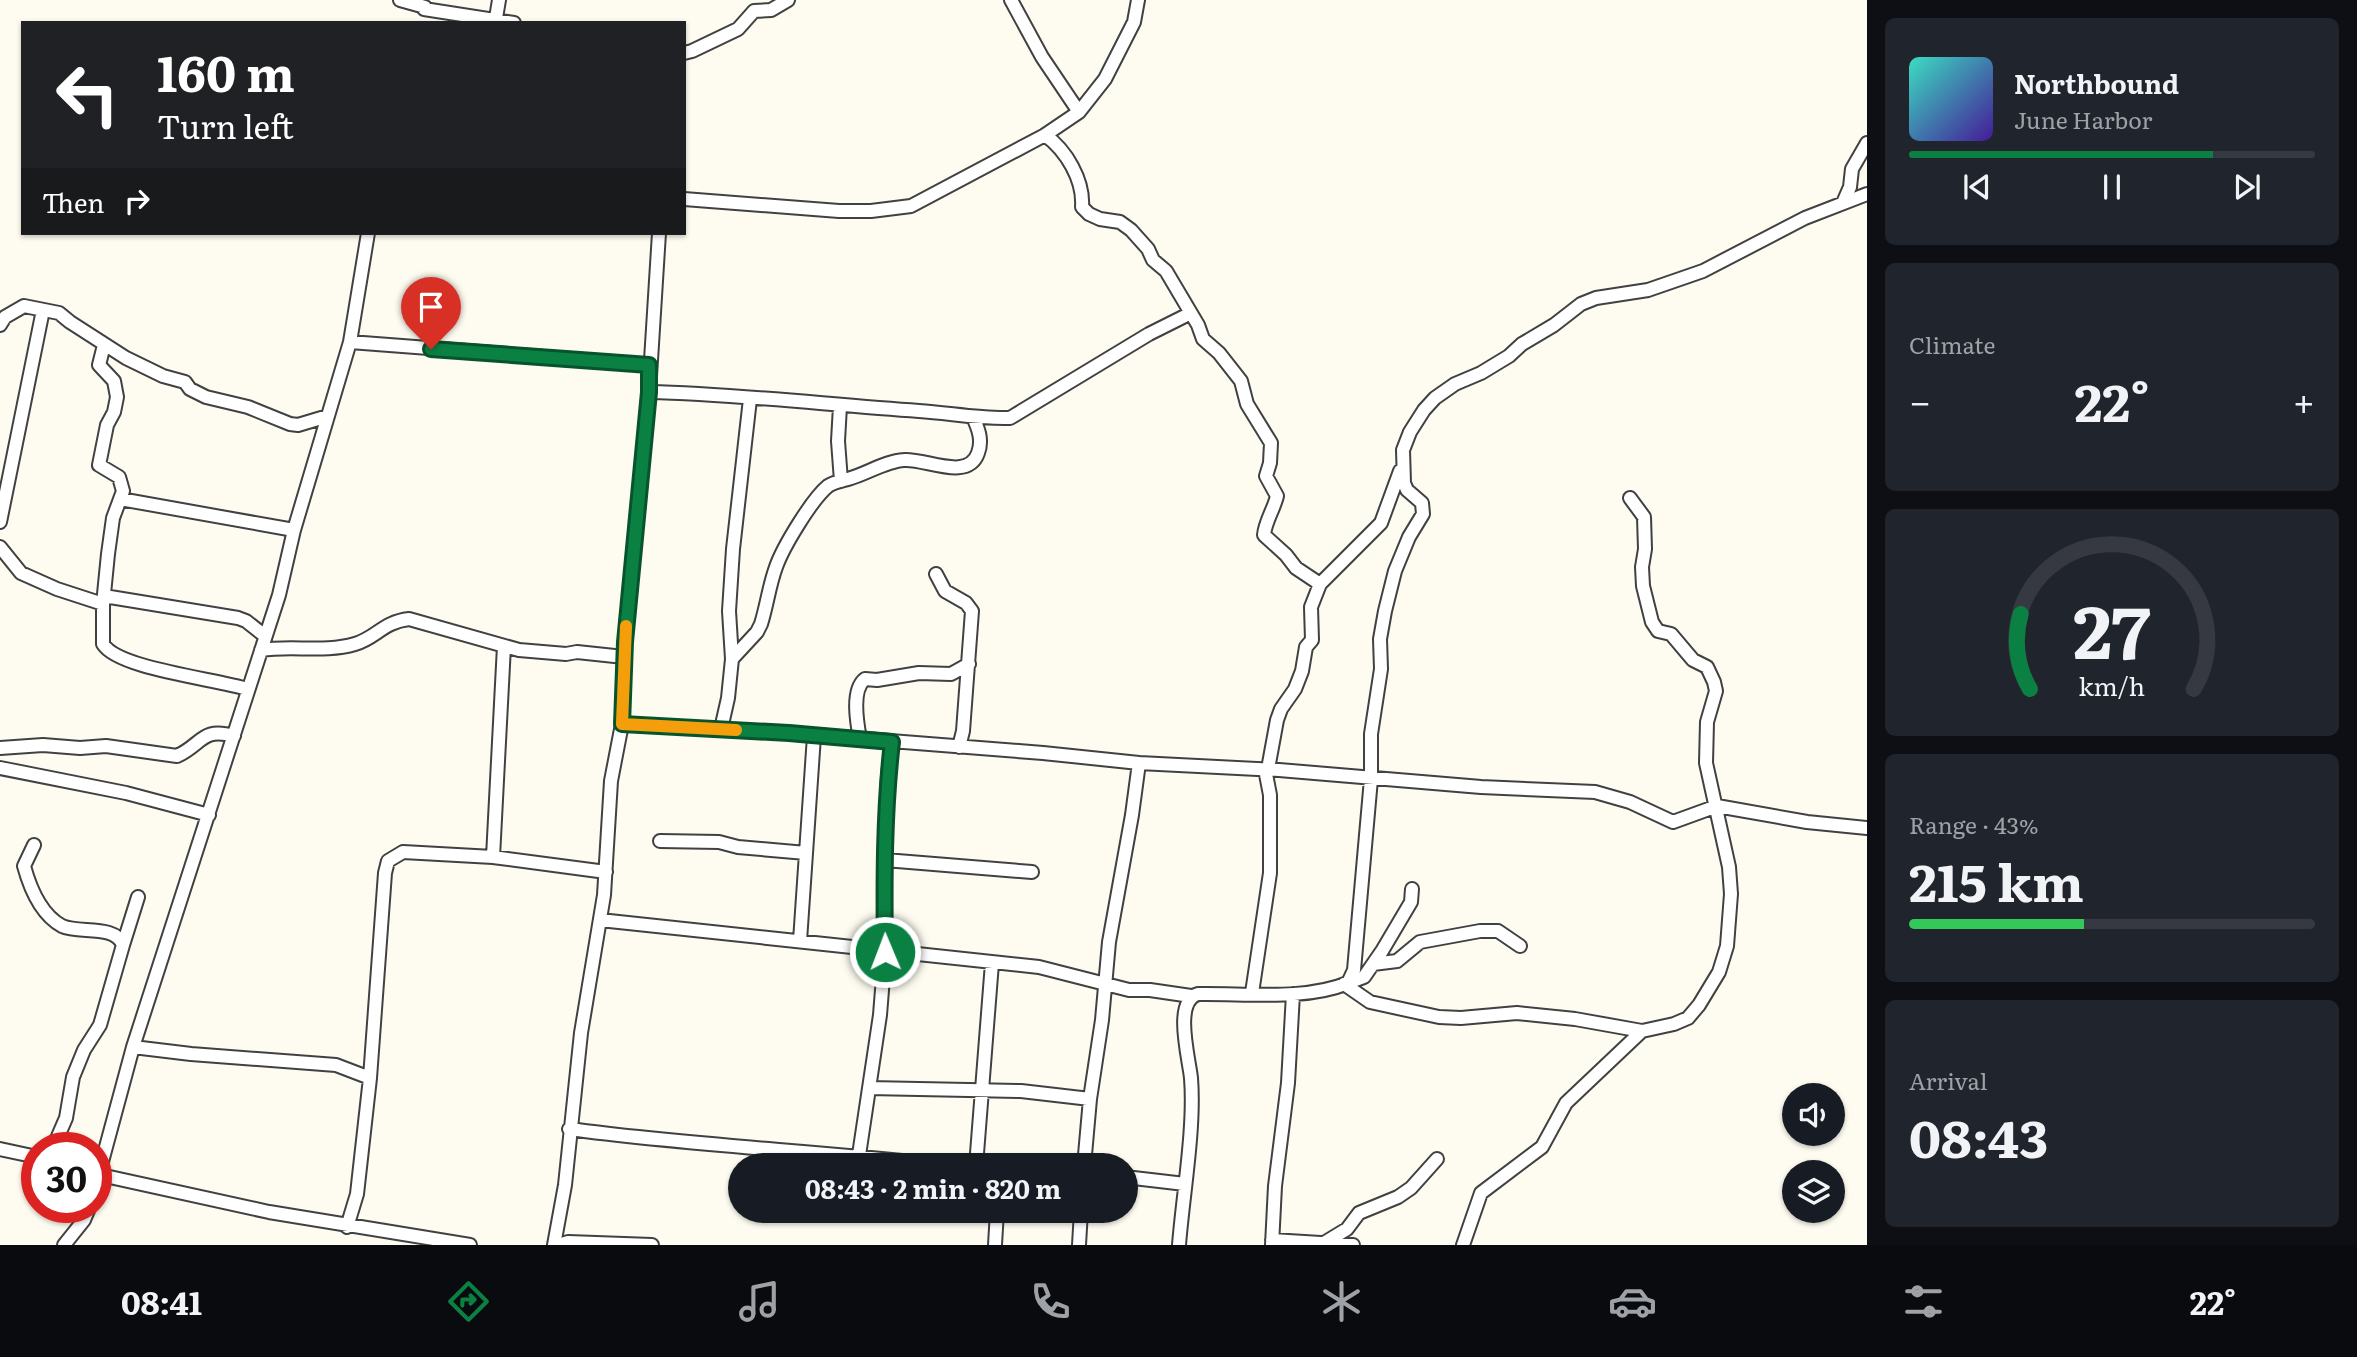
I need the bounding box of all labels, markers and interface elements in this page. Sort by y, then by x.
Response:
text: 160 m [157,34,295,107]
icon: left [42,49,133,140]
text: Northbound [2014,63,2179,102]
text: Turn left [157,101,294,149]
text: June Harbor [2014,102,2152,136]
icon: previous [1958,168,1996,206]
icon: pause [2093,168,2131,206]
icon: next [2228,168,2266,206]
text: Then [42,182,104,221]
icon: right [118,182,156,220]
pin [401,277,461,349]
icon: arrive [412,288,450,326]
text: Climate [1909,327,1995,361]
text: 22° [2074,361,2150,438]
text: − [1909,371,1931,428]
text: + [2293,371,2315,428]
text: 27 [2073,573,2151,681]
text: km/h [2079,666,2145,703]
text: Range · 43% [1909,807,2039,841]
text: 215 km [1909,841,2084,918]
position arrow [848,915,922,989]
text: Arrival [1909,1063,1988,1097]
map controls [1782,1083,1845,1223]
button: sound [1782,1083,1845,1146]
text: 08:43 [1909,1097,2048,1174]
speed limit sign: 30 [21,1132,112,1223]
button: layers [1782,1160,1845,1223]
text: 08:43 · 2 min · 820 m [805,1168,1061,1207]
text: 08:41 [121,1277,202,1325]
icon: directions [444,1277,493,1326]
icon: music [735,1277,784,1326]
icon: phone [1026,1277,1075,1326]
icon: climate [1317,1277,1366,1326]
icon: car [1608,1277,1657,1326]
icon: filters [1899,1277,1948,1326]
text: 22° [2190,1277,2236,1325]

